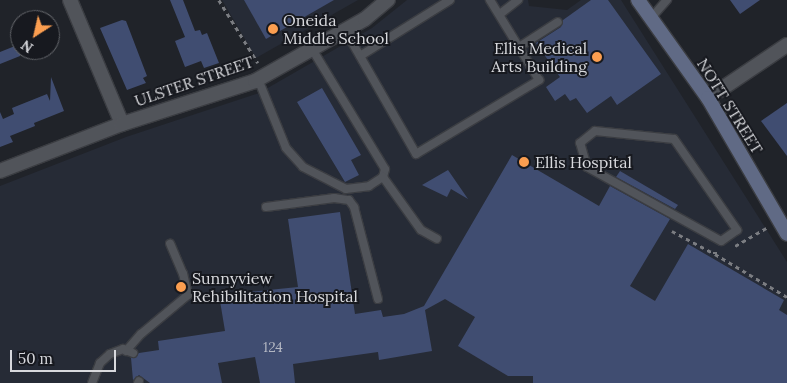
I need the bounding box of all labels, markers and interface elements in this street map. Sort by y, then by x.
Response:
north arrow [10,10,60,60]
place label: Oneida Middle School [283,10,389,48]
marker: Oneida Middle School [267,23,279,35]
text: N [17,36,37,57]
place label: Ellis Medical Arts Building [491,38,587,76]
marker: Ellis Medical Arts Building [591,51,603,63]
street label: ULSTER STREET [132,52,256,110]
street label: NOTT STREET [693,55,767,157]
place label: Ellis Hospital [535,152,632,172]
marker: Ellis Hospital [517,155,531,169]
place label: Sunnyview Rehibilitation Hospital [192,268,358,306]
marker: Sunnyview Rehibilitation Hospital [174,280,188,294]
house number: 124 [263,339,283,355]
scale bar [12,340,119,372]
text: 50 m [18,349,53,368]

